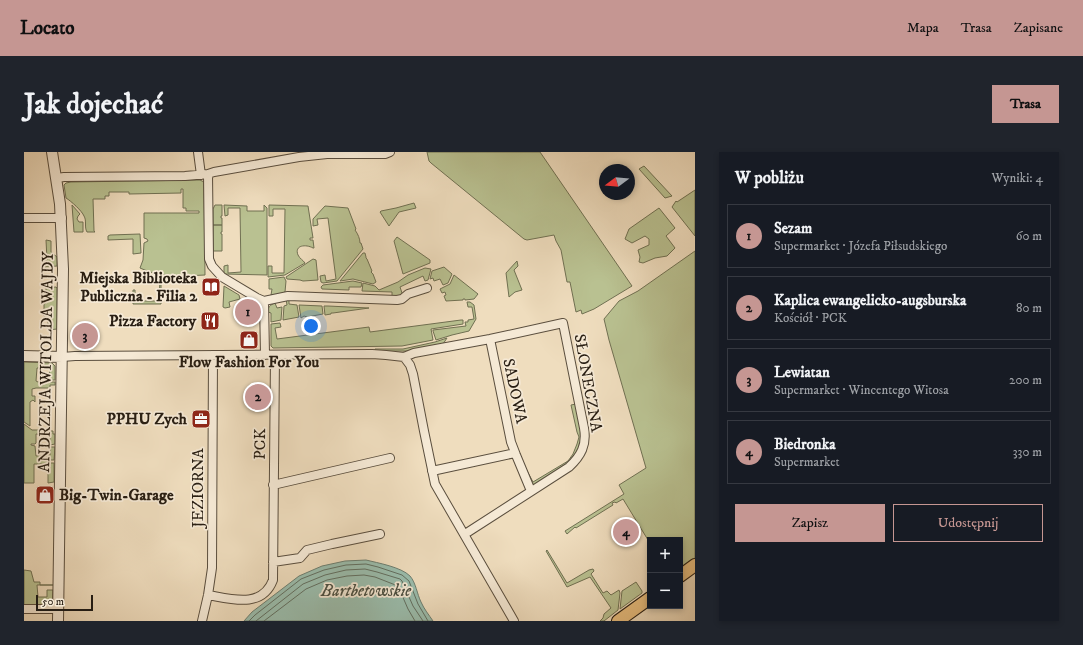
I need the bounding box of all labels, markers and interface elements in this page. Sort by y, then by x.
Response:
text: Locato [20,17,75,40]
text: Mapa [907,19,939,37]
text: Trasa [961,19,992,37]
text: Zapisane [1014,19,1063,37]
button: Trasa [992,85,1059,123]
text: Jak dojechać [24,87,163,122]
north arrow [599,164,635,200]
text: W pobliżu [735,167,804,189]
text: Wyniki: 4 [992,170,1043,186]
text: Sezam [774,219,812,238]
text: 1 [747,228,751,244]
text: 60 m [1016,228,1042,244]
text: Supermarket · Józefa Piłsudskiego [774,238,947,254]
street label: ANDRZEJA WITOLDA WAJDY [34,251,58,473]
place label: Miejska Biblioteka Publiczna - Filia 2 [79,268,198,306]
library icon: Miejska Biblioteka Publiczna - Filia 2 [200,276,222,298]
text: Kaplica ewangelicko-augsburska [774,291,966,310]
pin: 1 [235,297,261,327]
text: 2 [746,300,752,316]
text: 80 m [1016,300,1042,316]
restaurant icon: Pizza Factory [199,310,221,332]
text: Kościół · PCK [774,310,847,326]
place label: Pizza Factory [109,311,196,331]
your location [301,316,321,336]
pin: 3 [72,321,98,351]
shop icon: Flow Fashion For You [238,329,260,351]
street label: SŁONECZNA [570,332,607,434]
place label: Flow Fashion For You [179,352,320,372]
street label: SADOWA [498,357,532,426]
text: Lewiatan [774,363,830,382]
text: 3 [747,372,751,388]
text: 200 m [1009,372,1042,388]
pin: 2 [245,382,271,412]
text: Supermarket · Wincentego Witosa [774,382,949,398]
office icon: PPHU Zych [190,408,212,430]
place label: PPHU Zych [106,409,188,429]
street label: PCK [250,427,270,460]
text: Biedronka [774,435,836,454]
text: 4 [745,444,753,460]
text: 330 m [1013,444,1042,460]
street label: JEZIORNA [188,448,208,530]
text: Supermarket [774,454,840,470]
shop icon: Big-Twin-Garage [34,484,56,506]
place label: Big-Twin-Garage [59,485,174,505]
button: Zapisz [735,504,885,542]
button: Udostępnij [893,504,1043,542]
pin: 4 [613,517,639,547]
map controls [647,537,683,609]
button: + [647,537,683,573]
button: − [647,573,683,609]
water label: Bartbetowskie [320,580,412,602]
scale bar [36,593,93,612]
text: 50 m [42,595,64,609]

